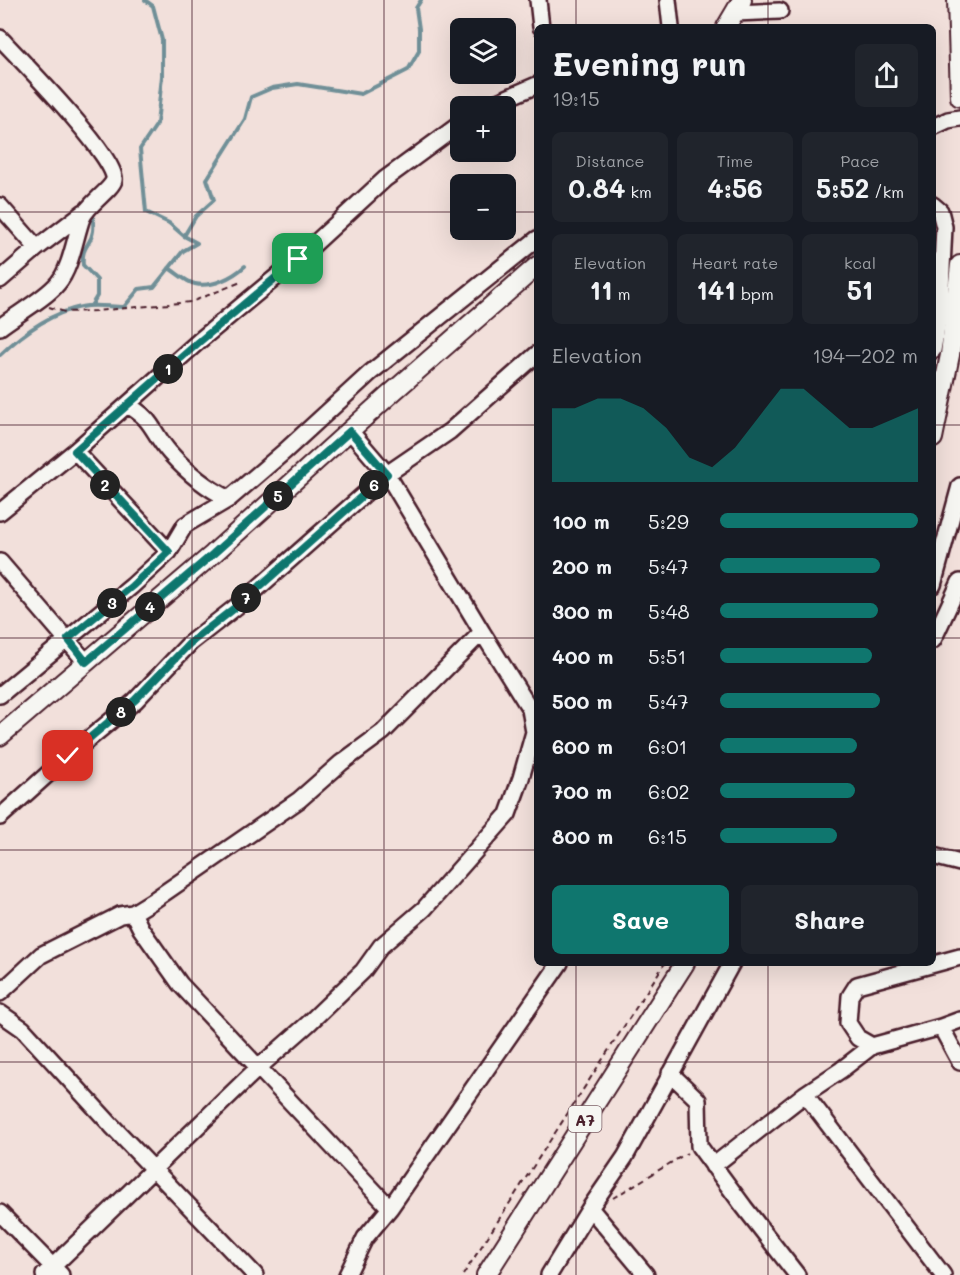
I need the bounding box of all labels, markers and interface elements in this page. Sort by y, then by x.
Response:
map controls [450,18,516,240]
button: layers [450,18,516,84]
text: Evening run [552,41,746,84]
button: share [855,44,918,107]
text: 19:15 [552,85,600,111]
button: + [450,96,516,162]
text: Distance [576,150,644,171]
text: Time [717,150,753,171]
text: Pace [840,150,880,171]
text: 0.84 [568,171,625,205]
text: 4:56 [707,171,763,205]
text: 5:52 [816,171,869,205]
button: − [450,174,516,240]
text: km [625,181,652,202]
text: /km [869,181,904,202]
pin [272,233,323,284]
icon: arrive [281,242,314,275]
text: Elevation [574,252,646,273]
text: Heart rate [692,252,778,273]
text: kcal [844,252,876,273]
text: 11 [590,273,613,307]
text: 141 [696,273,736,307]
text: 51 [847,273,873,307]
text: m [613,283,630,304]
text: bpm [736,283,774,304]
text: Elevation [552,342,642,368]
text: 194–202 m [812,342,918,368]
pin: 1 [153,354,183,384]
text: 1 [164,358,172,379]
pin: 2 [90,470,120,500]
pin: 6 [359,470,389,500]
text: 2 [101,474,109,495]
text: 6 [369,474,379,495]
pin: 5 [263,481,293,511]
text: 5 [273,485,283,506]
text: 100 m [552,508,610,534]
text: 5:29 [648,508,689,534]
text: 200 m [552,553,612,579]
text: 5:47 [648,553,689,579]
pin: 7 [231,583,261,613]
text: 7 [242,587,250,608]
pin: 3 [97,588,127,618]
text: 3 [107,592,117,613]
pin: 4 [135,592,165,622]
text: 4 [145,596,155,617]
text: 300 m [552,598,613,624]
text: 5:48 [648,598,690,624]
text: 400 m [552,643,613,669]
text: 5:51 [648,643,686,669]
text: 500 m [552,688,612,714]
text: 5:47 [648,688,689,714]
pin: 8 [106,697,136,727]
text: 8 [116,701,126,722]
pin [42,730,93,781]
text: 600 m [552,733,613,759]
text: 6:01 [648,733,688,759]
icon: check [51,739,84,772]
text: 700 m [552,778,612,804]
text: 6:02 [648,778,690,804]
text: 800 m [552,823,613,849]
text: 6:15 [648,823,687,849]
button: Save [552,885,729,954]
button: Share [741,885,918,954]
road number: A7 [568,1106,602,1132]

